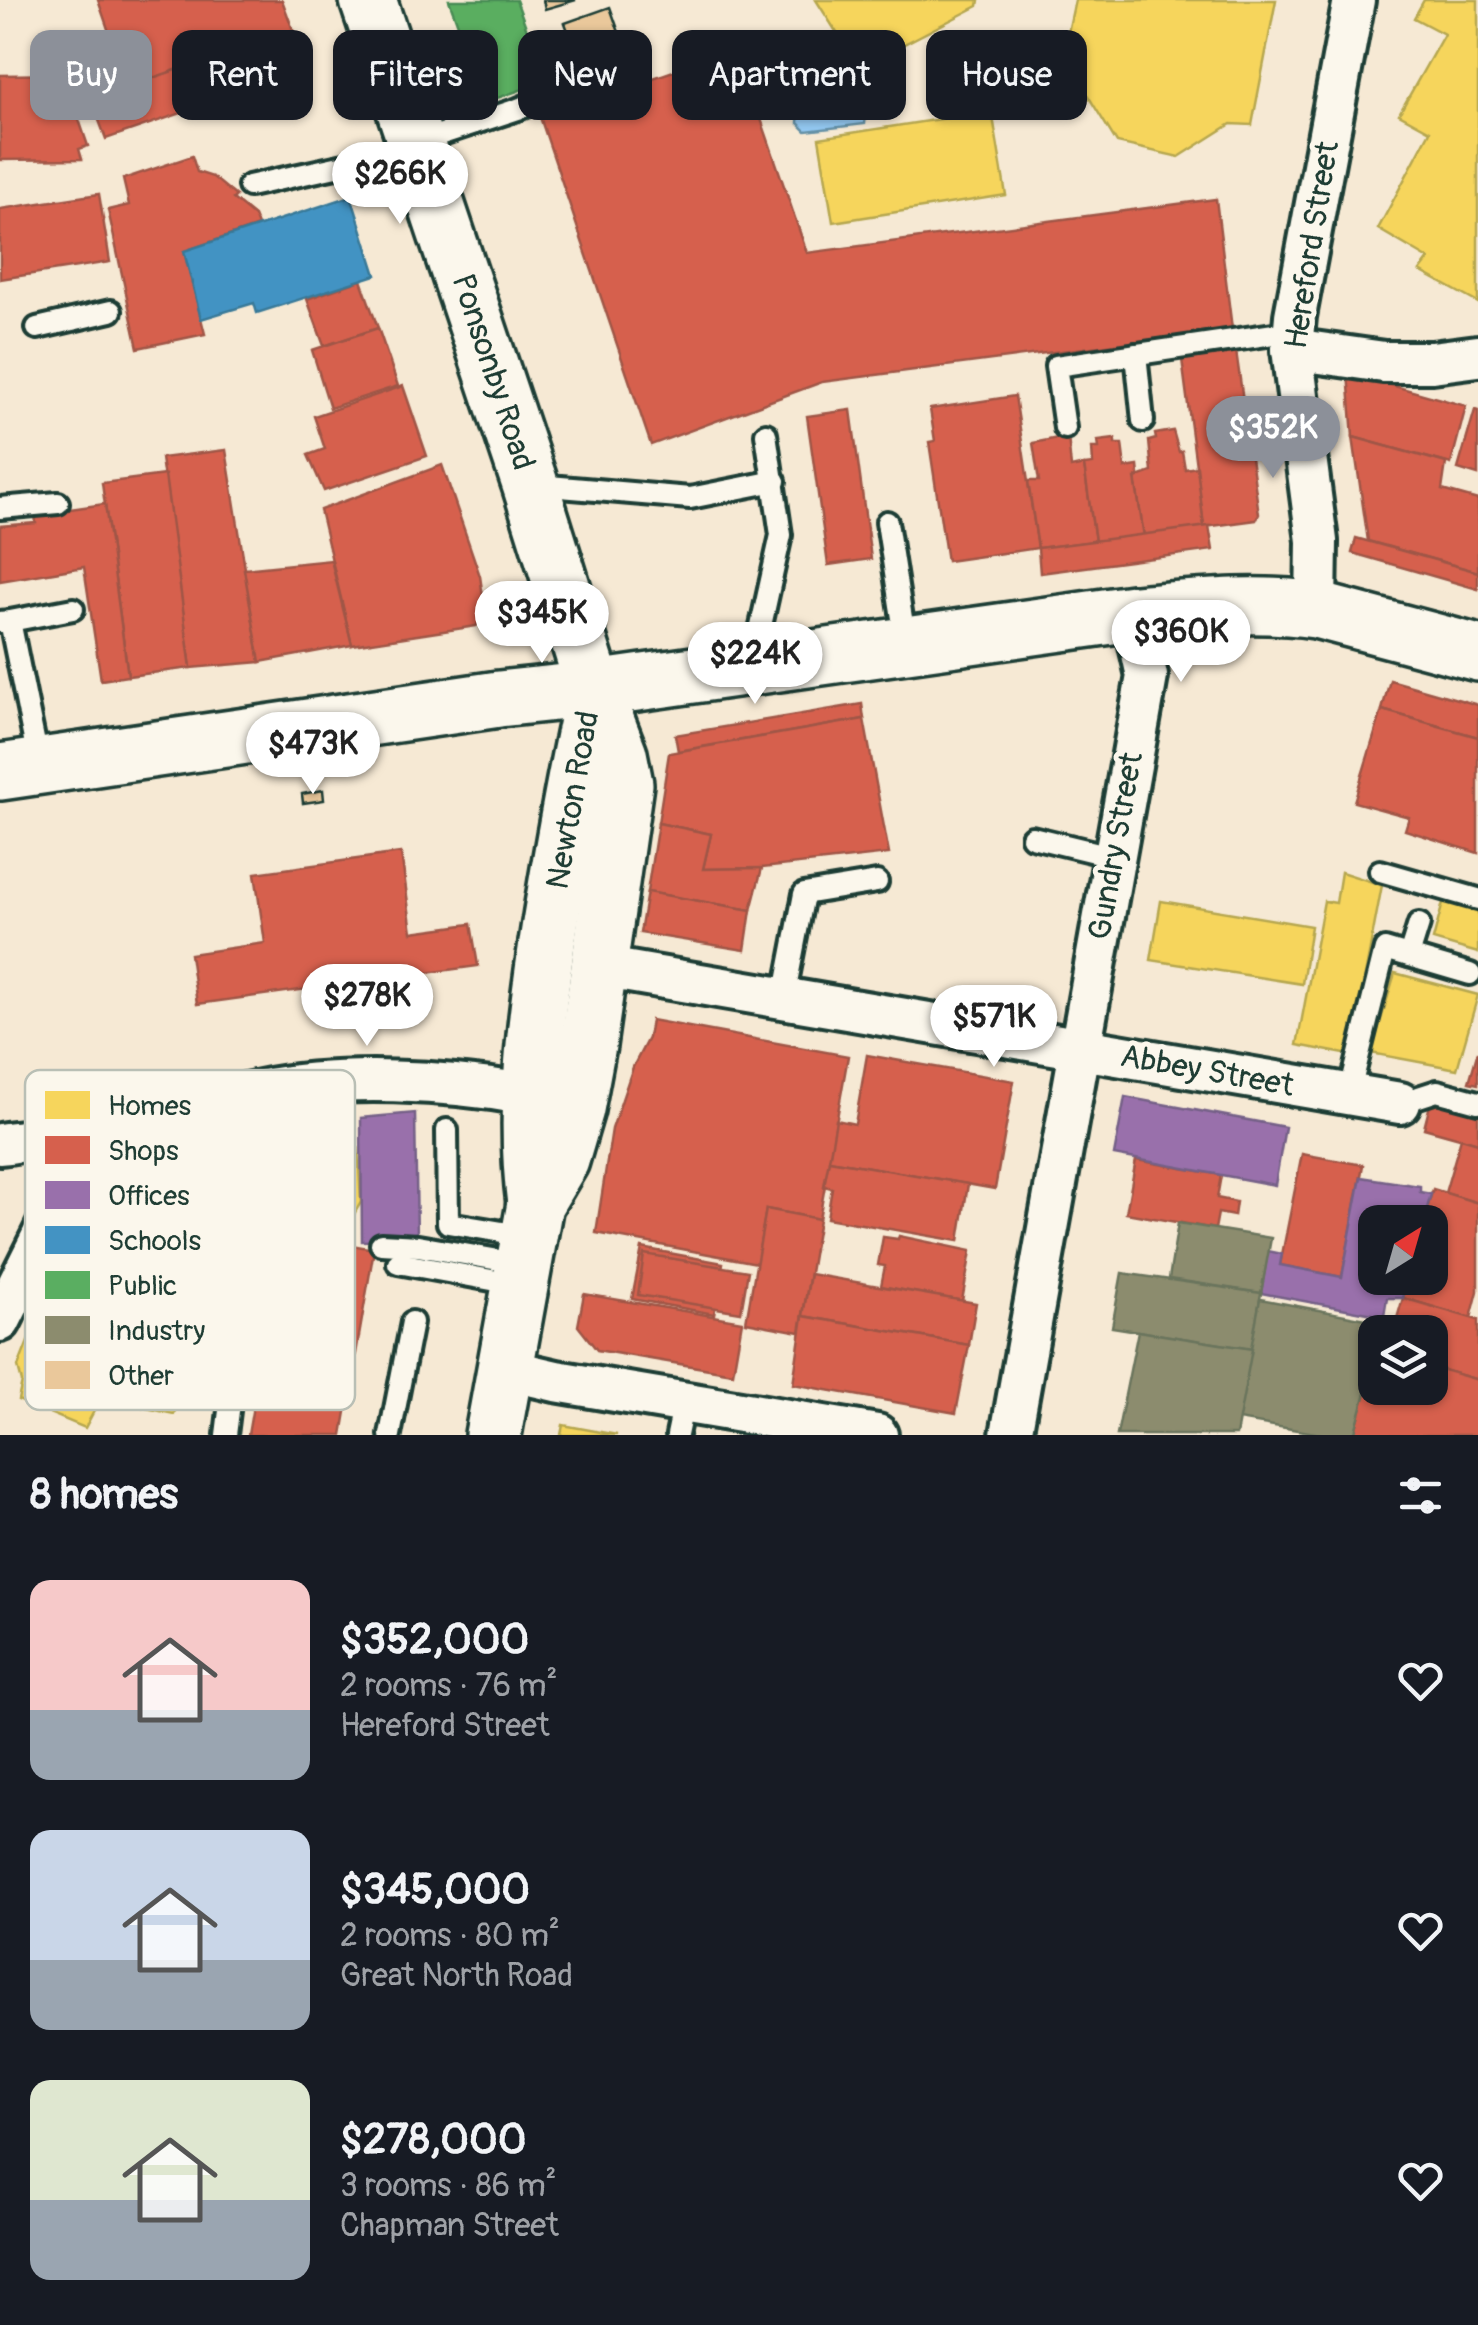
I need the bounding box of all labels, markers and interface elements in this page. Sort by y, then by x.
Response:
chip: Buy [30,30,152,120]
chip: Rent [172,30,313,120]
chip: Filters [333,30,498,120]
chip: New [518,30,652,120]
chip: Apartment [672,30,906,120]
chip: House [926,30,1087,120]
street label: Hereford Street [1276,138,1348,352]
pin: $266K [330,142,470,227]
text: $266K [354,154,446,194]
street label: Ponsonby Road [442,269,544,475]
pin: $352K [1203,396,1343,481]
text: $352K [1228,408,1318,448]
pin: $345K [472,581,612,666]
text: $345K [497,593,587,633]
pin: $360K [1111,600,1251,685]
text: $360K [1134,612,1228,652]
pin: $224K [685,622,825,707]
text: $224K [710,634,800,674]
street label: Newton Road [538,708,608,892]
pin: $473K [243,712,383,797]
text: $473K [268,724,358,764]
street label: Gundry Street [1080,749,1152,943]
pin: $278K [297,964,437,1049]
text: $278K [323,976,411,1016]
pin: $571K [924,985,1064,1070]
text: $571K [952,997,1036,1037]
street label: Abbey Street [1117,1036,1297,1106]
legend [25,1070,355,1410]
text: Homes [108,1089,192,1124]
text: Shops [108,1134,179,1169]
text: Offices [108,1179,190,1214]
north arrow [1358,1205,1448,1295]
map controls [1358,1205,1448,1405]
text: Schools [108,1224,201,1259]
text: Public [108,1269,177,1304]
text: Industry [108,1314,205,1349]
button: layers [1358,1315,1448,1405]
text: Other [108,1359,174,1394]
icon: filters [1393,1468,1448,1523]
text: 8 homes [30,1469,178,1521]
text: $352,000 [340,1614,529,1666]
icon: home [110,1620,230,1740]
icon: heart [1393,1653,1448,1708]
text: 2 rooms · 76 m² [340,1666,557,1706]
text: Hereford Street [340,1706,550,1746]
text: $345,000 [340,1864,530,1916]
icon: home [110,1870,230,1990]
icon: heart [1393,1903,1448,1958]
text: 2 rooms · 80 m² [340,1916,560,1956]
text: Great North Road [340,1956,573,1996]
text: $278,000 [340,2114,526,2166]
icon: home [110,2120,230,2240]
icon: heart [1393,2153,1448,2208]
text: 3 rooms · 86 m² [340,2166,557,2206]
text: Chapman Street [340,2206,559,2246]

